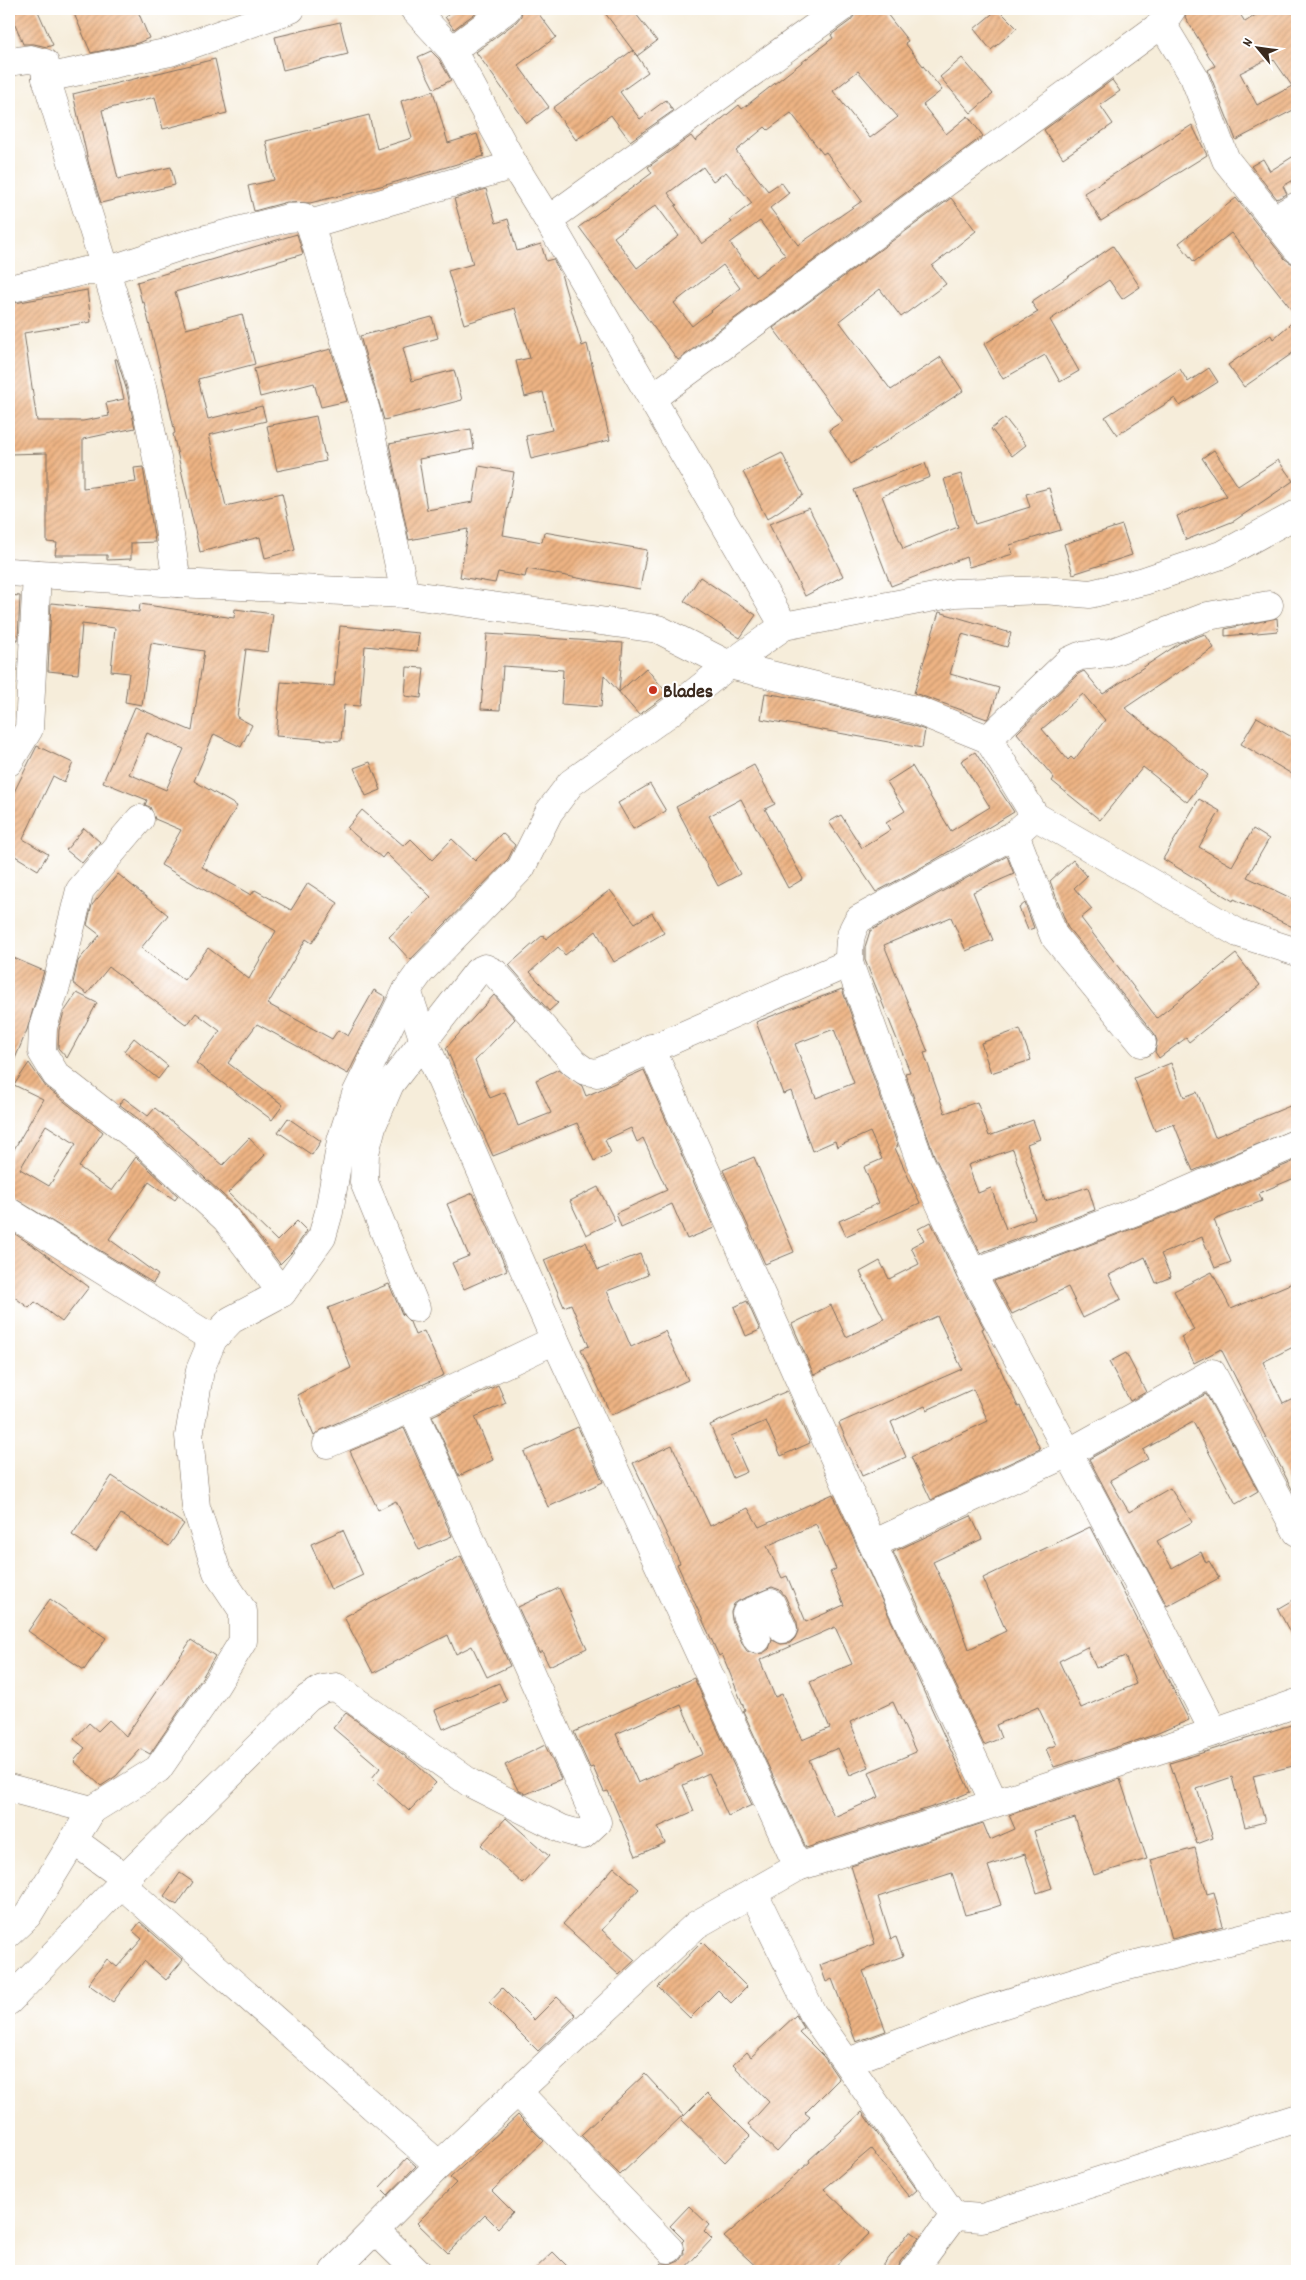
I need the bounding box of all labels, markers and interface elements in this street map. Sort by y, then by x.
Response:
north arrow [1234,22,1284,72]
text: N [1238,35,1259,51]
place label: Blades [663,679,713,707]
marker: Blades [647,684,659,696]

